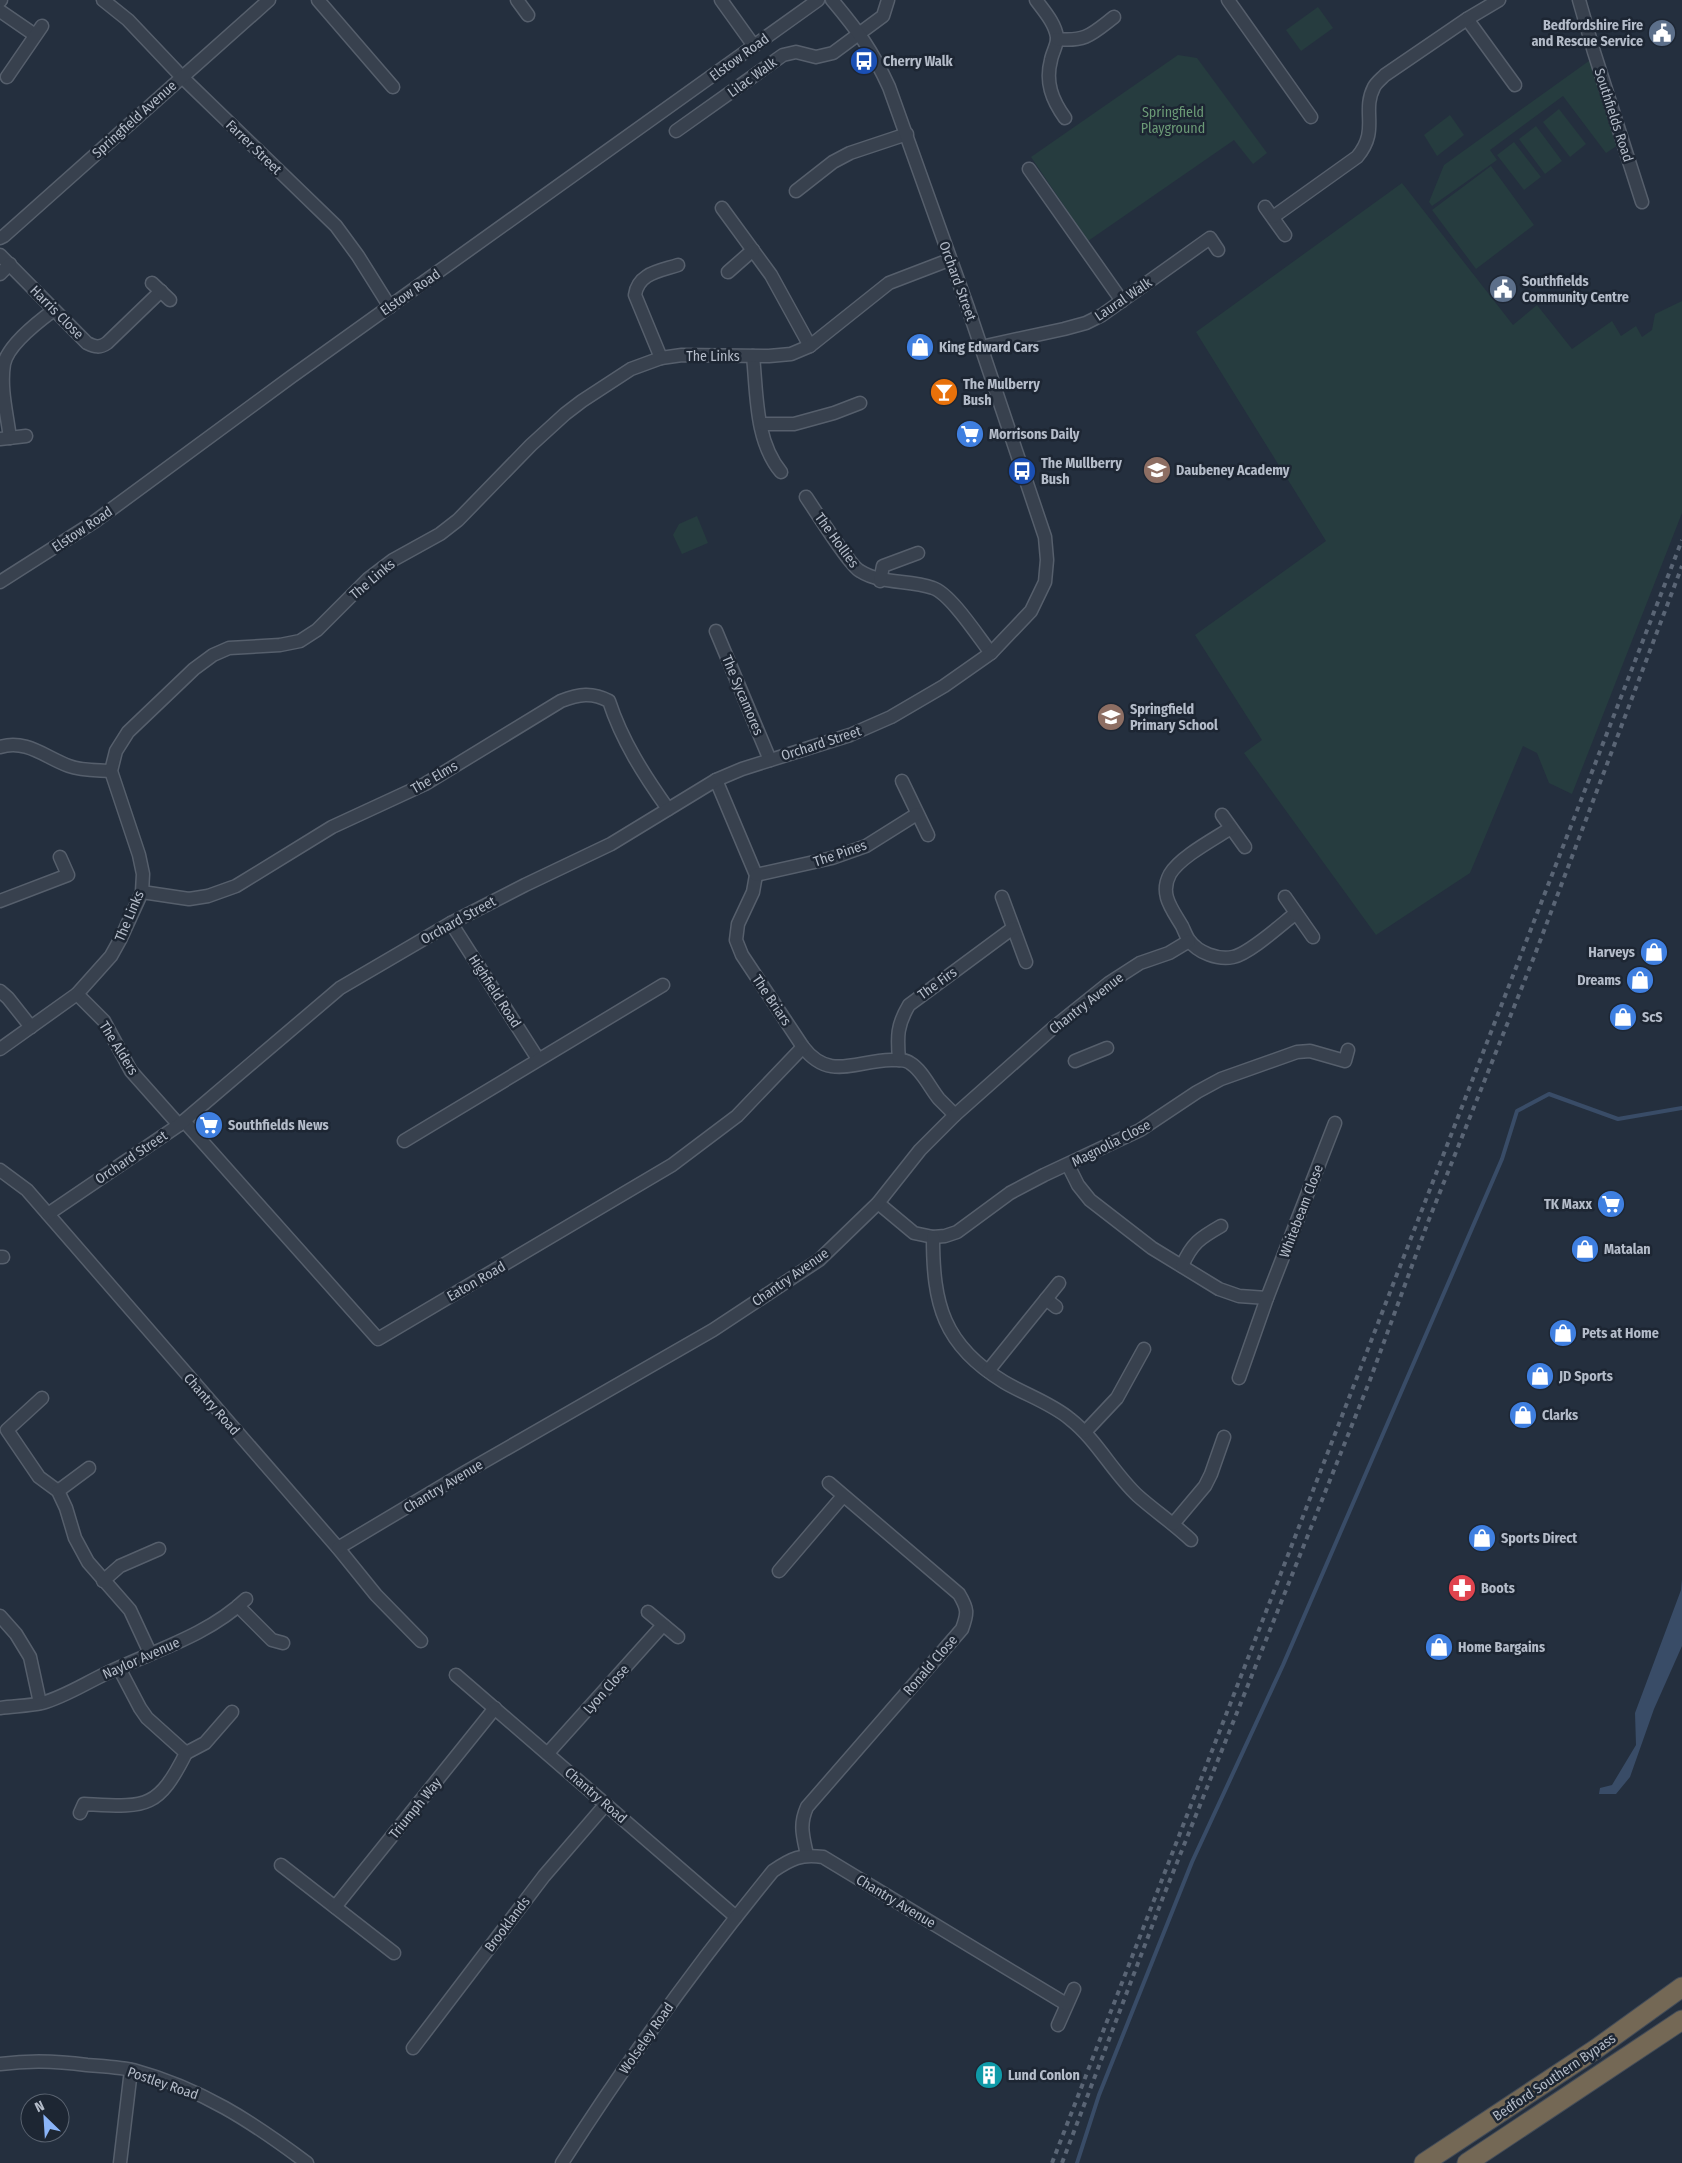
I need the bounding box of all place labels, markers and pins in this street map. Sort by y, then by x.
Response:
place label: Bedfordshire Fire and Rescue Service [1531,17,1643,50]
public building icon: Bedfordshire Fire and Rescue Service [1647,18,1677,48]
bus stop icon: Cherry Walk [849,46,879,76]
place label: Cherry Walk [883,53,953,70]
place label: Southfields Community Centre [1522,273,1629,306]
public building icon: Southfields Community Centre [1488,274,1518,304]
shop icon: King Edward Cars [905,332,935,362]
place label: King Edward Cars [939,339,1039,356]
place label: The Mulberry Bush [963,376,1040,409]
bar icon: The Mulberry Bush [929,377,959,407]
supermarket icon: Morrisons Daily [955,419,985,449]
place label: Morrisons Daily [989,426,1080,443]
place label: The Mullberry Bush [1041,455,1122,488]
school or university icon: Daubeney Academy [1142,455,1172,485]
bus stop icon: The Mullberry Bush [1007,456,1037,486]
place label: Daubeney Academy [1176,462,1290,479]
place label: Springfield Primary School [1130,701,1218,734]
school or university icon: Springfield Primary School [1096,702,1126,732]
shop icon: Harveys [1639,937,1669,967]
place label: Harveys [1588,944,1635,961]
shop icon: Dreams [1625,965,1655,995]
place label: Dreams [1577,972,1621,989]
shop icon: ScS [1608,1002,1638,1032]
place label: ScS [1642,1009,1663,1026]
supermarket icon: Southfields News [194,1110,224,1140]
place label: Southfields News [228,1117,329,1134]
supermarket icon: TK Maxx [1596,1189,1626,1219]
place label: TK Maxx [1544,1196,1592,1213]
shop icon: Matalan [1570,1234,1600,1264]
place label: Matalan [1604,1241,1651,1258]
shop icon: Pets at Home [1548,1318,1578,1348]
place label: Pets at Home [1582,1325,1659,1342]
shop icon: JD Sports [1525,1361,1555,1391]
place label: JD Sports [1558,1368,1613,1385]
shop icon: Clarks [1508,1400,1538,1430]
place label: Clarks [1542,1407,1578,1424]
shop icon: Sports Direct [1467,1523,1497,1553]
place label: Sports Direct [1501,1530,1578,1547]
pharmacy icon: Boots [1447,1573,1477,1603]
place label: Boots [1481,1580,1515,1597]
shop icon: Home Bargains [1424,1632,1454,1662]
place label: Home Bargains [1458,1639,1545,1656]
building icon: Lund Conlon [974,2060,1004,2090]
place label: Lund Conlon [1008,2067,1080,2084]

